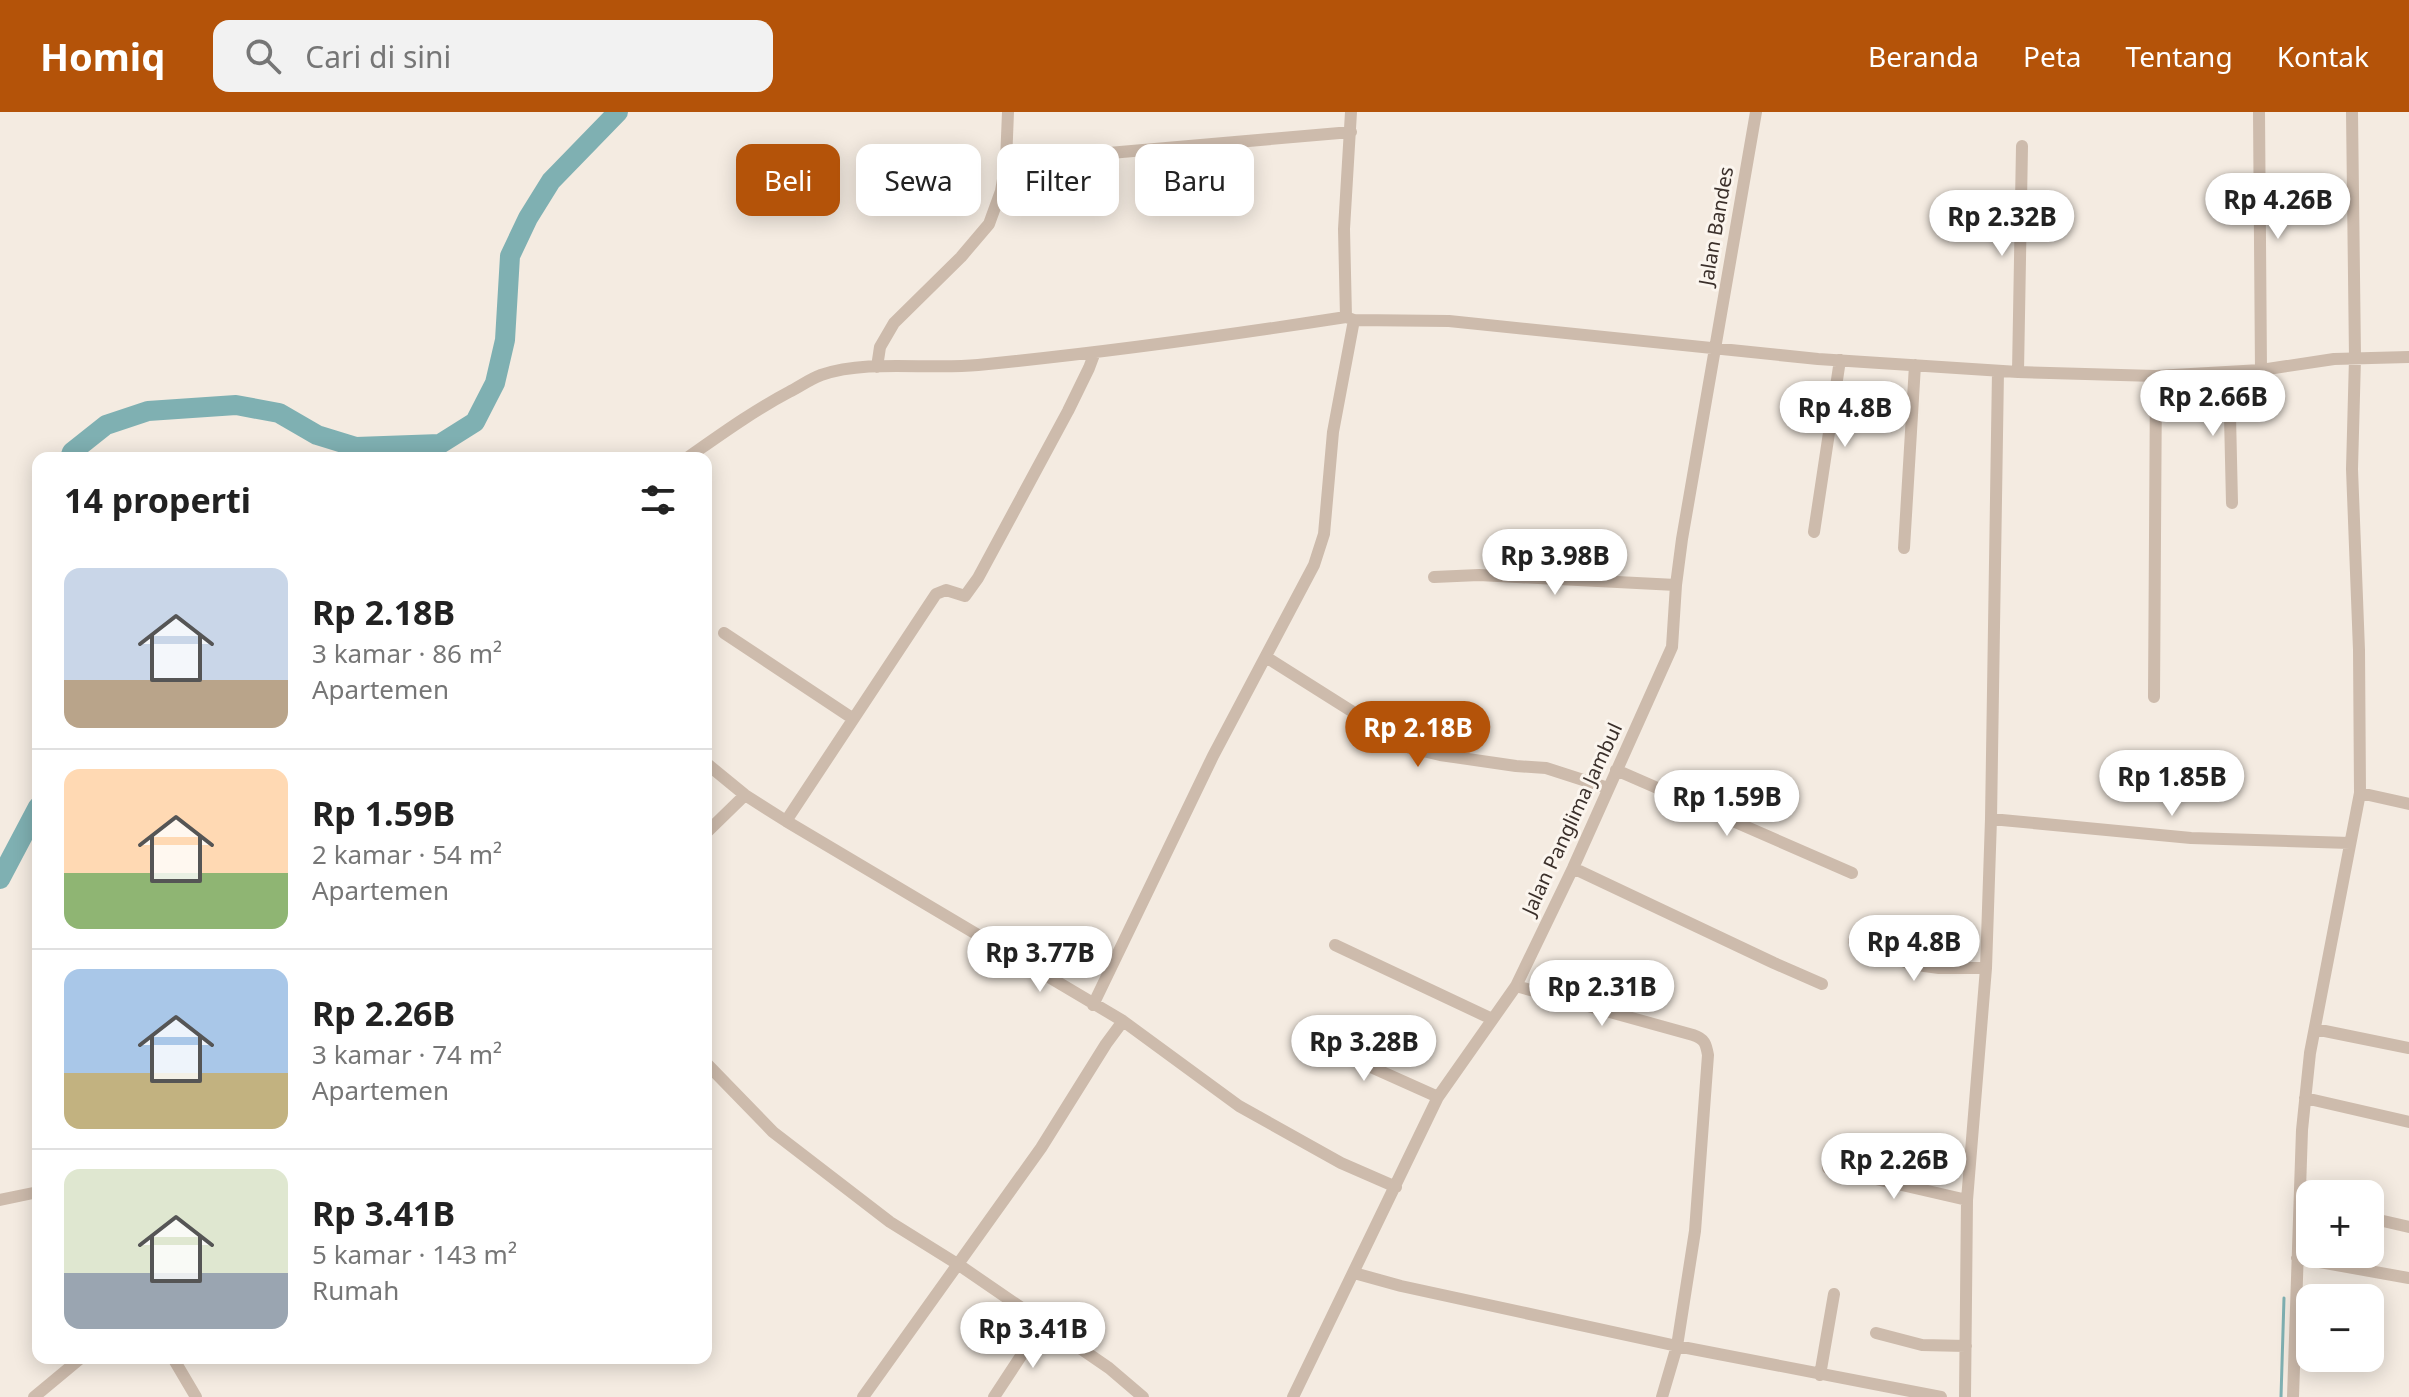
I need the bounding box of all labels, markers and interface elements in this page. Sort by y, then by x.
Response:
search box [213,20,773,92]
text: Homiq [40,30,165,82]
icon: search [241,34,285,78]
text: Cari di sini [305,36,451,77]
text: Beranda [1868,37,1979,75]
text: Peta [2023,37,2082,75]
text: Tentang [2126,37,2233,75]
text: Kontak [2277,37,2369,75]
chip: Beli [736,144,840,216]
chip: Sewa [856,144,981,216]
chip: Filter [997,144,1119,216]
chip: Baru [1135,144,1254,216]
street label: Jalan Bandes [1691,164,1739,290]
pin: Rp 4.26B [2195,173,2361,241]
text: Rp 4.26B [2223,181,2333,217]
pin: Rp 2.32B [1919,190,2085,258]
text: Rp 2.32B [1947,198,2057,234]
pin: Rp 2.66B [2130,370,2296,438]
text: Rp 2.66B [2158,378,2268,414]
pin: Rp 4.8B [1771,381,1919,449]
text: Rp 4.8B [1798,389,1892,425]
text: 14 properti [64,477,251,523]
icon: filters [636,478,680,522]
pin: Rp 3.98B [1472,529,1638,597]
text: Rp 3.98B [1500,537,1610,573]
text: Rp 2.18B [312,589,455,635]
icon: home [128,600,224,696]
text: 3 kamar · 86 m² [312,635,502,671]
text: Apartemen [312,671,449,707]
pin: Rp 2.18B [1335,701,1501,769]
text: Rp 2.18B [1363,709,1473,745]
street label: Jalan Panglima Jambul [1514,718,1628,921]
pin: Rp 1.85B [2089,750,2255,818]
text: Rp 1.85B [2117,758,2227,794]
pin: Rp 1.59B [1644,770,1810,838]
text: Rp 1.59B [1672,778,1782,814]
text: Rp 1.59B [312,790,455,836]
icon: home [128,801,224,897]
text: 2 kamar · 54 m² [312,836,502,872]
text: Apartemen [312,872,449,908]
pin: Rp 4.8B [1840,915,1988,983]
text: Rp 4.8B [1867,923,1961,959]
pin: Rp 3.77B [957,926,1123,994]
text: Rp 3.77B [985,934,1095,970]
pin: Rp 2.31B [1519,960,1685,1028]
text: Rp 2.31B [1547,968,1657,1004]
text: Rp 2.26B [312,990,455,1036]
icon: home [128,1001,224,1097]
pin: Rp 3.28B [1281,1015,1447,1083]
text: Rp 3.28B [1309,1023,1419,1059]
text: 3 kamar · 74 m² [312,1036,502,1072]
text: Apartemen [312,1072,449,1108]
pin: Rp 2.26B [1811,1133,1977,1201]
text: Rp 2.26B [1839,1141,1949,1177]
map controls [2296,1180,2384,1372]
button: + [2296,1180,2384,1268]
text: Rp 3.41B [312,1190,455,1236]
icon: home [128,1201,224,1297]
text: 5 kamar · 143 m² [312,1236,517,1272]
text: Rumah [312,1272,399,1308]
button: − [2296,1284,2384,1372]
pin: Rp 3.41B [950,1302,1116,1370]
text: Rp 3.41B [978,1310,1088,1346]

